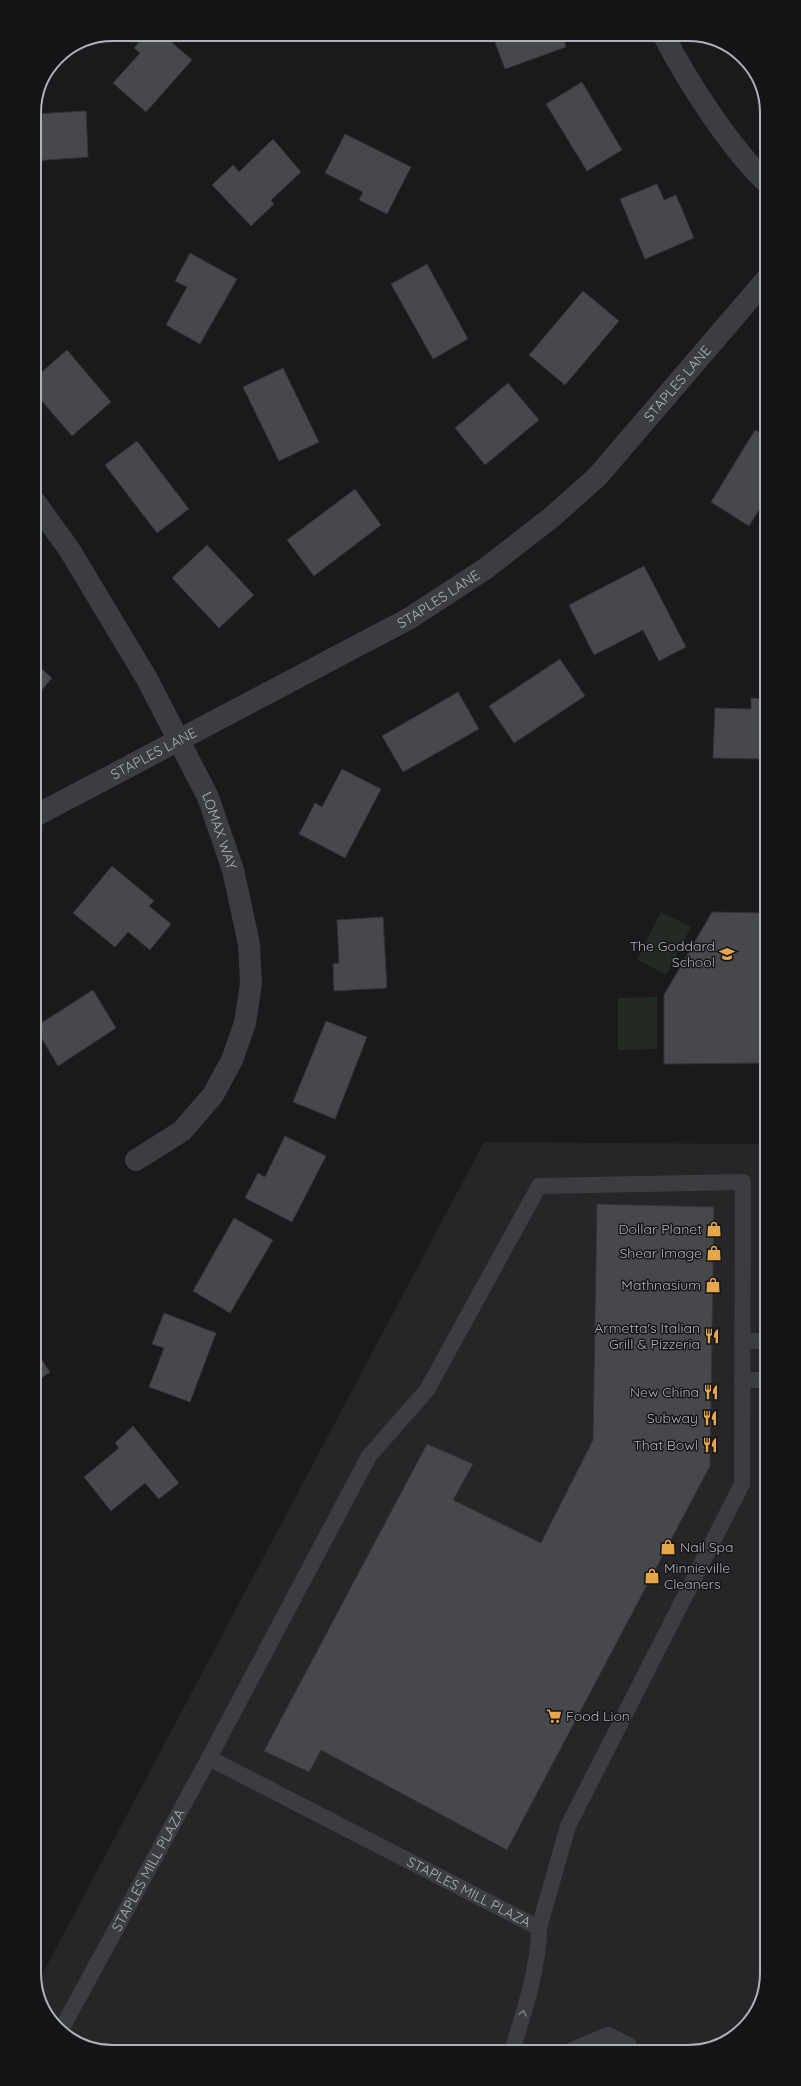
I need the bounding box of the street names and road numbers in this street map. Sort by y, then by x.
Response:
street label: STAPLES LANE [640,341,715,425]
street label: STAPLES LANE [394,566,483,632]
street label: STAPLES LANE [107,723,200,784]
street label: LOMAX WAY [198,789,241,872]
street label: STAPLES MILL PLAZA [107,1806,189,1935]
street label: STAPLES MILL PLAZA [404,1853,534,1931]

